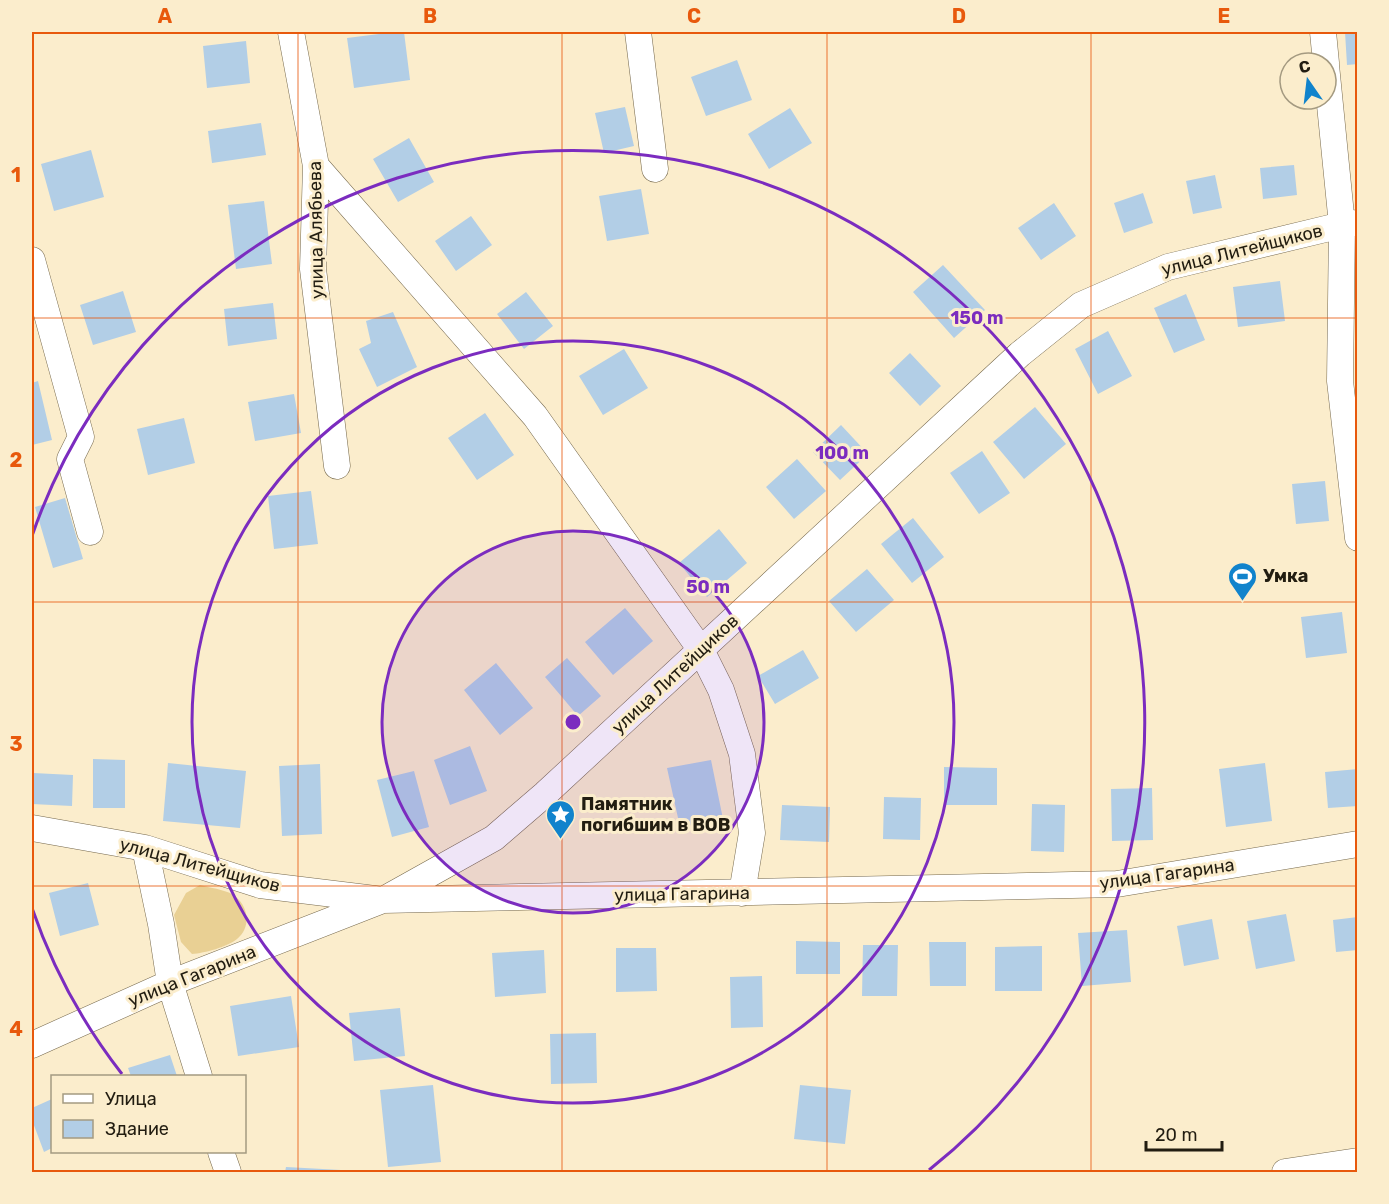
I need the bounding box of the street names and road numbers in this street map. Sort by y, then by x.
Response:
street label: улица Алябьева [304,161,328,299]
street label: улица Литейщиков [1159,219,1325,281]
street label: улица Литейщиков [607,610,743,738]
street label: улица Литейщиков [117,833,283,897]
street label: улица Гагарина [1098,854,1236,894]
street label: улица Гагарина [614,882,750,906]
street label: улица Гагарина [125,940,259,1012]

